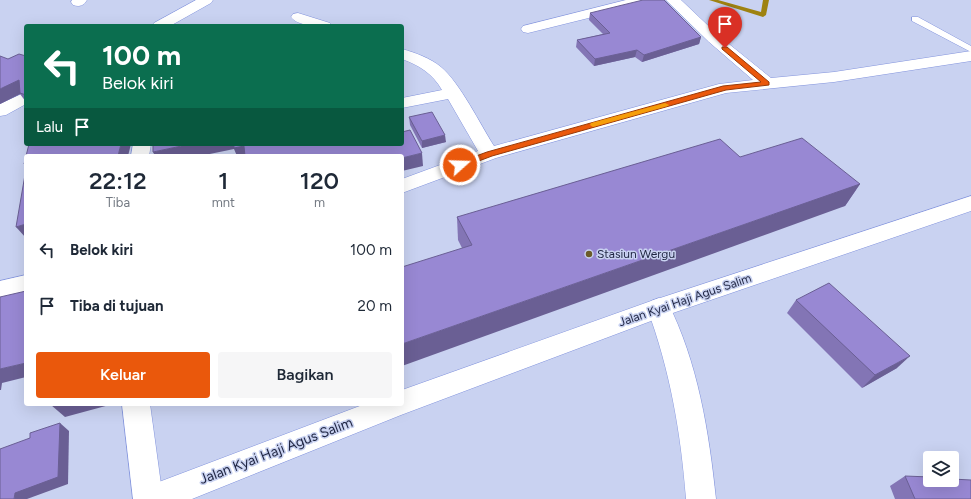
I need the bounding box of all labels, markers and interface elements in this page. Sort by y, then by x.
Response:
pin [708,7.0,742,48]
icon: arrive [714,13,736,35]
text: 100 m [102,38,181,72]
icon: left [36,40,88,92]
text: Belok kiri [102,72,174,94]
icon: arrive [71,116,93,138]
text: Lalu [36,118,63,136]
position arrow [439,144,481,186]
text: 22:12 [89,166,147,195]
text: 1 [218,166,228,195]
text: 120 [300,166,339,195]
text: Tiba [106,195,130,210]
text: mnt [212,195,235,210]
text: m [314,195,325,210]
icon: left [36,239,58,261]
text: Belok kiri [70,241,133,259]
text: 100 m [350,241,392,259]
place label: Stasiun Wergu [597,247,675,261]
marker: Stasiun Wergu [584,249,594,259]
street label: Jalan Kyai Haji Agus Salim [617,271,753,329]
icon: arrive [36,295,58,317]
text: Tiba di tujuan [70,297,164,315]
text: 20 m [358,297,392,315]
button: Keluar [36,352,210,398]
button: Bagikan [218,352,392,398]
street label: Jalan Kyai Haji Agus Salim [197,414,355,488]
map controls [923,451,959,487]
button: layers [923,451,959,487]

